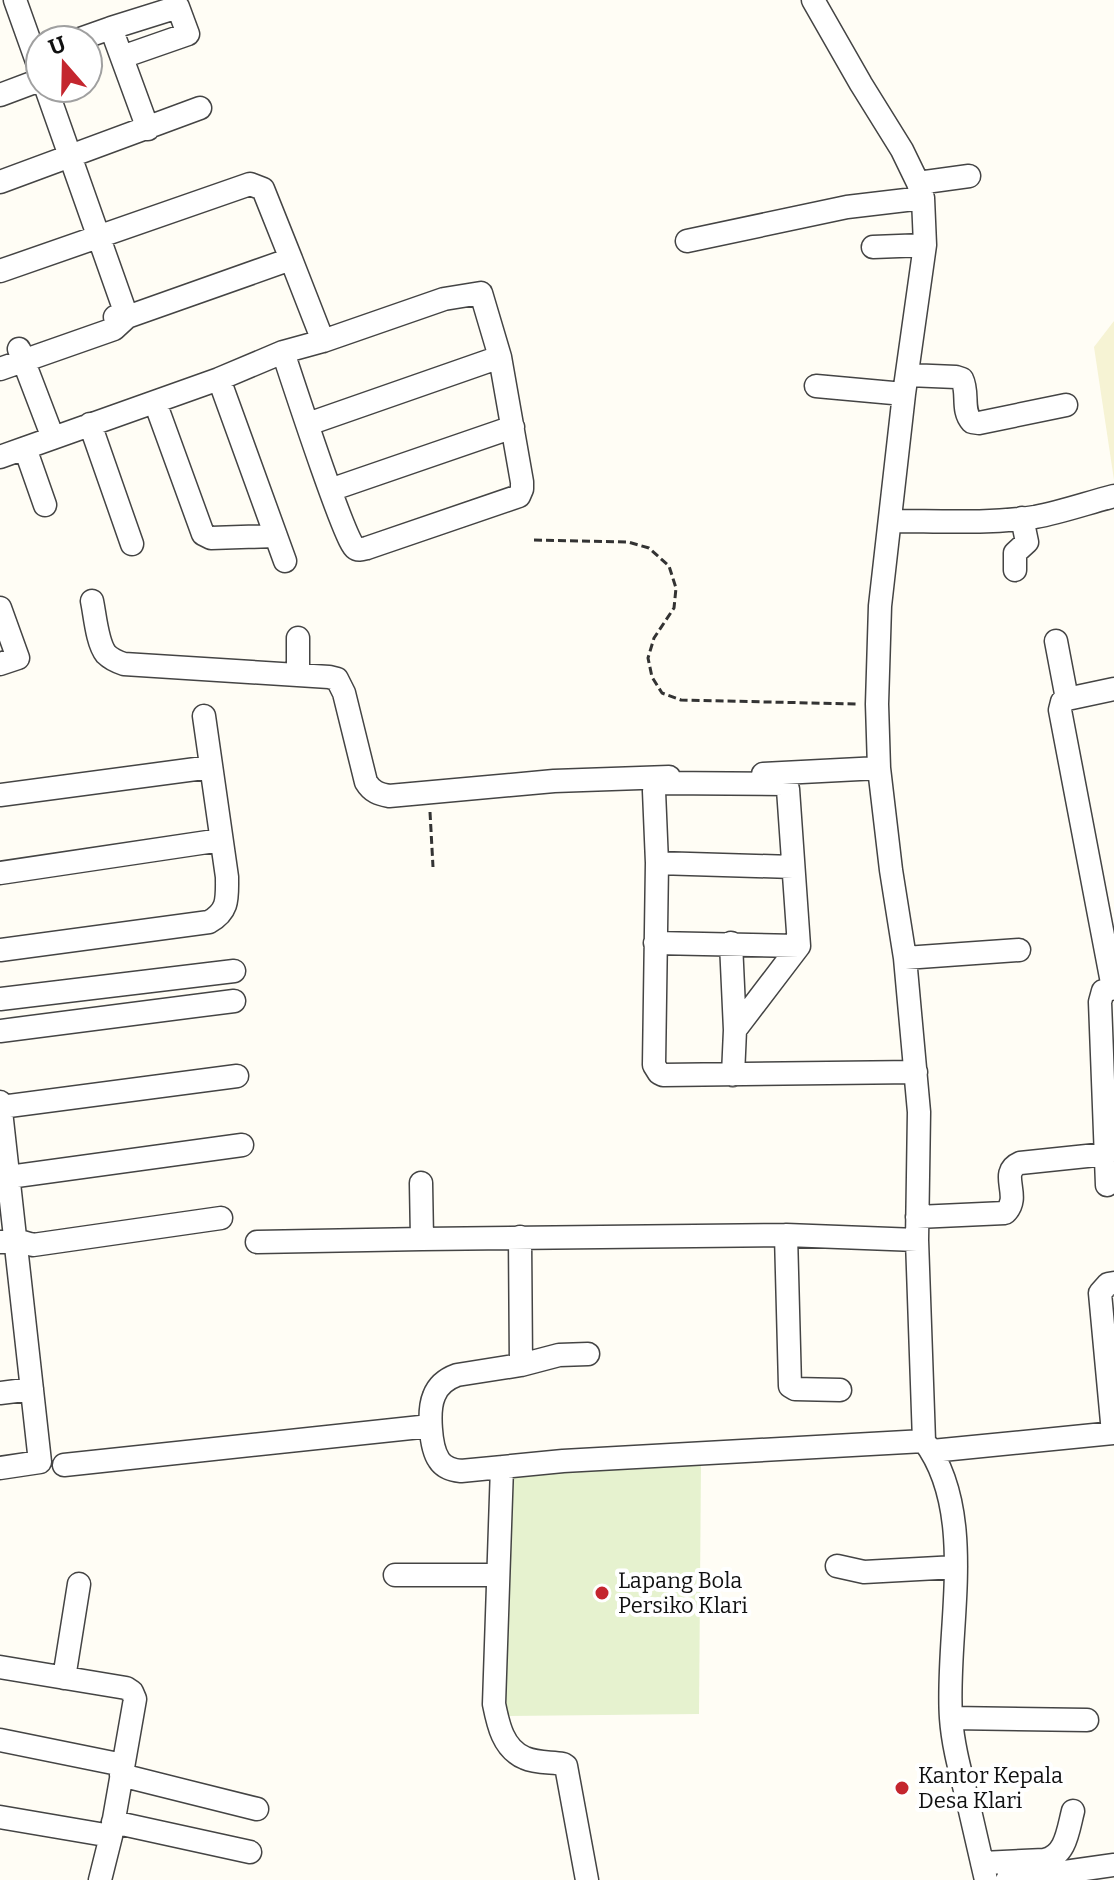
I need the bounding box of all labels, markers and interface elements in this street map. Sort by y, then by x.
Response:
north arrow [24,24,104,104]
text: U [45,30,70,61]
place label: Lapang Bola Persiko Klari [618,1567,748,1619]
marker: Lapang Bola Persiko Klari [593,1584,611,1602]
place label: Kantor Kepala Desa Klari [918,1762,1063,1814]
marker: Kantor Kepala Desa Klari [893,1779,911,1797]

